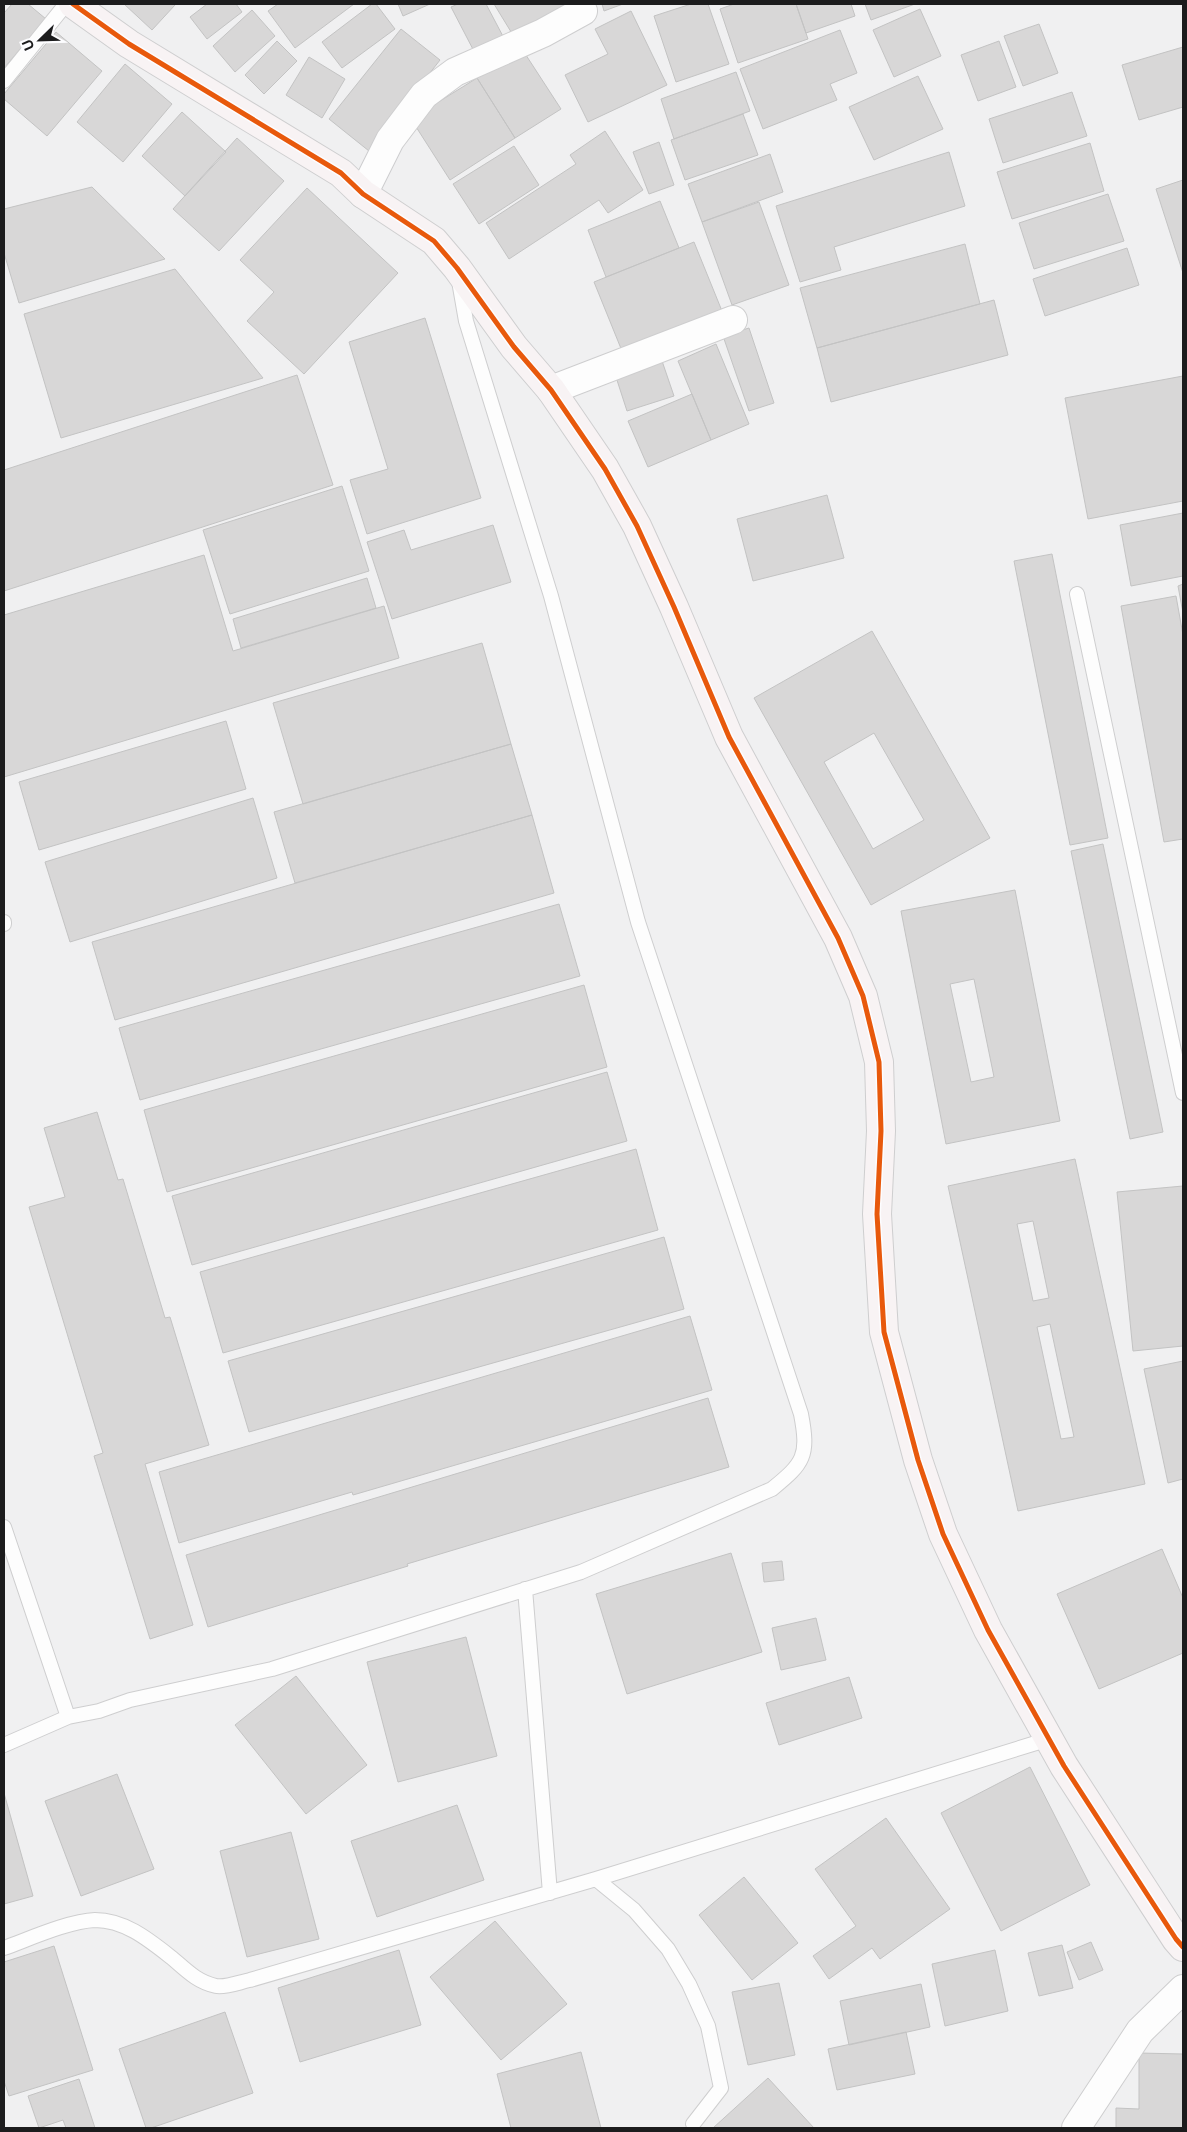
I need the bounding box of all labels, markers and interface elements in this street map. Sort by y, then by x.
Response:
north arrow [15,15,65,65]
text: U [18,37,37,53]

